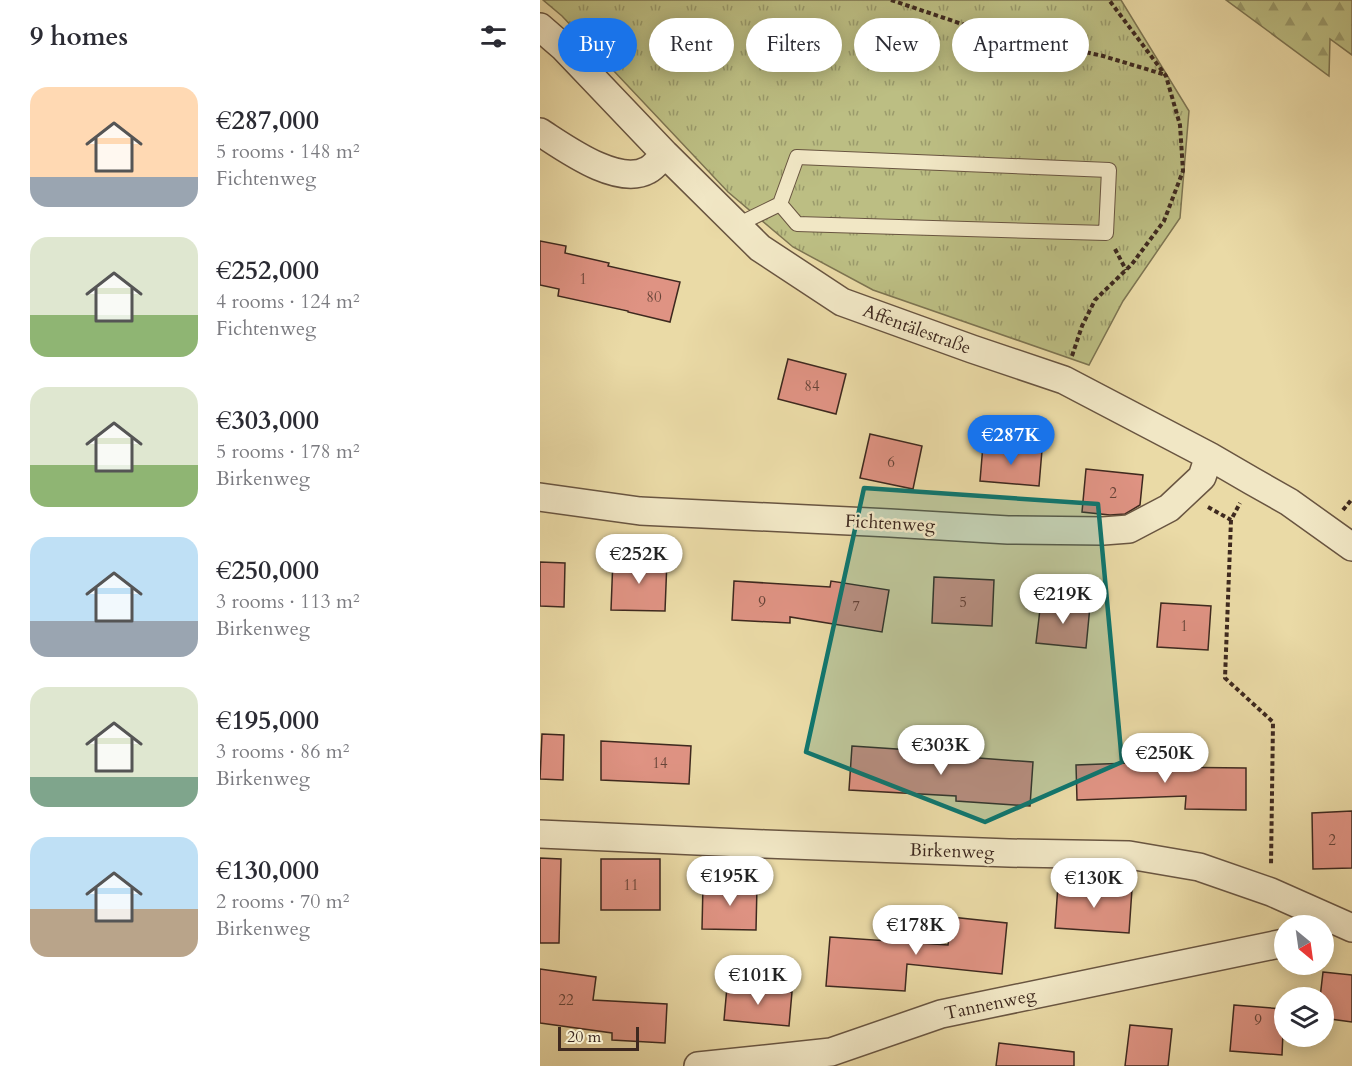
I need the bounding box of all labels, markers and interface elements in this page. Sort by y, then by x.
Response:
chip: Buy [558,18,637,72]
chip: Rent [649,18,734,72]
chip: Filters [746,18,842,72]
chip: New [854,18,940,72]
chip: Apartment [952,18,1089,72]
text: 9 homes [30,19,128,54]
icon: filters [477,20,510,53]
text: €287,000 [216,103,319,138]
icon: home [78,111,150,183]
text: 5 rooms · 148 m² [216,138,360,165]
text: Fichtenweg [216,165,316,192]
text: €252,000 [216,253,319,288]
icon: home [78,261,150,333]
house number: 1 [579,269,587,289]
house number: 80 [646,287,662,307]
text: 4 rooms · 124 m² [216,288,360,315]
street label: Affentälestraße [859,298,974,361]
text: Fichtenweg [216,315,316,342]
house number: 84 [804,376,820,396]
text: €303,000 [216,403,319,438]
icon: home [78,411,150,483]
pin: €287K [969,415,1053,466]
text: €287K [982,421,1040,448]
text: 5 rooms · 178 m² [216,438,360,465]
house number: 6 [887,452,895,472]
text: Birkenweg [216,465,310,492]
house number: 2 [1109,483,1117,503]
street label: Fichtenweg [844,509,937,538]
pin: €252K [597,534,681,585]
text: €252K [610,540,668,567]
text: €250,000 [216,553,319,588]
icon: home [78,561,150,633]
pin: €219K [1021,574,1105,625]
text: €219K [1034,580,1092,607]
text: 3 rooms · 113 m² [216,588,360,615]
house number: 9 [758,592,766,612]
house number: 5 [959,592,967,612]
house number: 7 [852,596,860,616]
text: Birkenweg [216,615,310,642]
house number: 1 [1180,616,1188,636]
text: €195,000 [216,703,319,738]
icon: home [78,711,150,783]
pin: €303K [899,725,983,776]
text: €303K [912,731,970,758]
pin: €250K [1123,733,1207,784]
text: 3 rooms · 86 m² [216,738,349,765]
text: €250K [1136,739,1194,766]
house number: 14 [652,753,668,773]
text: Birkenweg [216,765,310,792]
house number: 2 [1328,830,1336,850]
street label: Birkenweg [909,838,996,865]
text: €130,000 [216,853,319,888]
pin: €195K [688,856,772,907]
pin: €130K [1052,858,1136,909]
icon: home [78,861,150,933]
text: €195K [701,862,759,889]
text: €130K [1065,864,1123,891]
house number: 11 [623,875,639,895]
text: 2 rooms · 70 m² [216,888,349,915]
pin: €178K [874,905,958,956]
text: €178K [887,911,945,938]
text: Birkenweg [216,915,310,942]
north arrow [1274,915,1334,975]
map controls [1274,915,1334,1047]
pin: €101K [716,955,800,1006]
text: €101K [729,961,787,988]
street label: Tannenweg [942,982,1039,1026]
button: layers [1274,987,1334,1047]
house number: 22 [558,990,574,1010]
house number: 9 [1254,1010,1262,1030]
scale bar [558,1024,639,1052]
text: 20 m [567,1026,601,1048]

